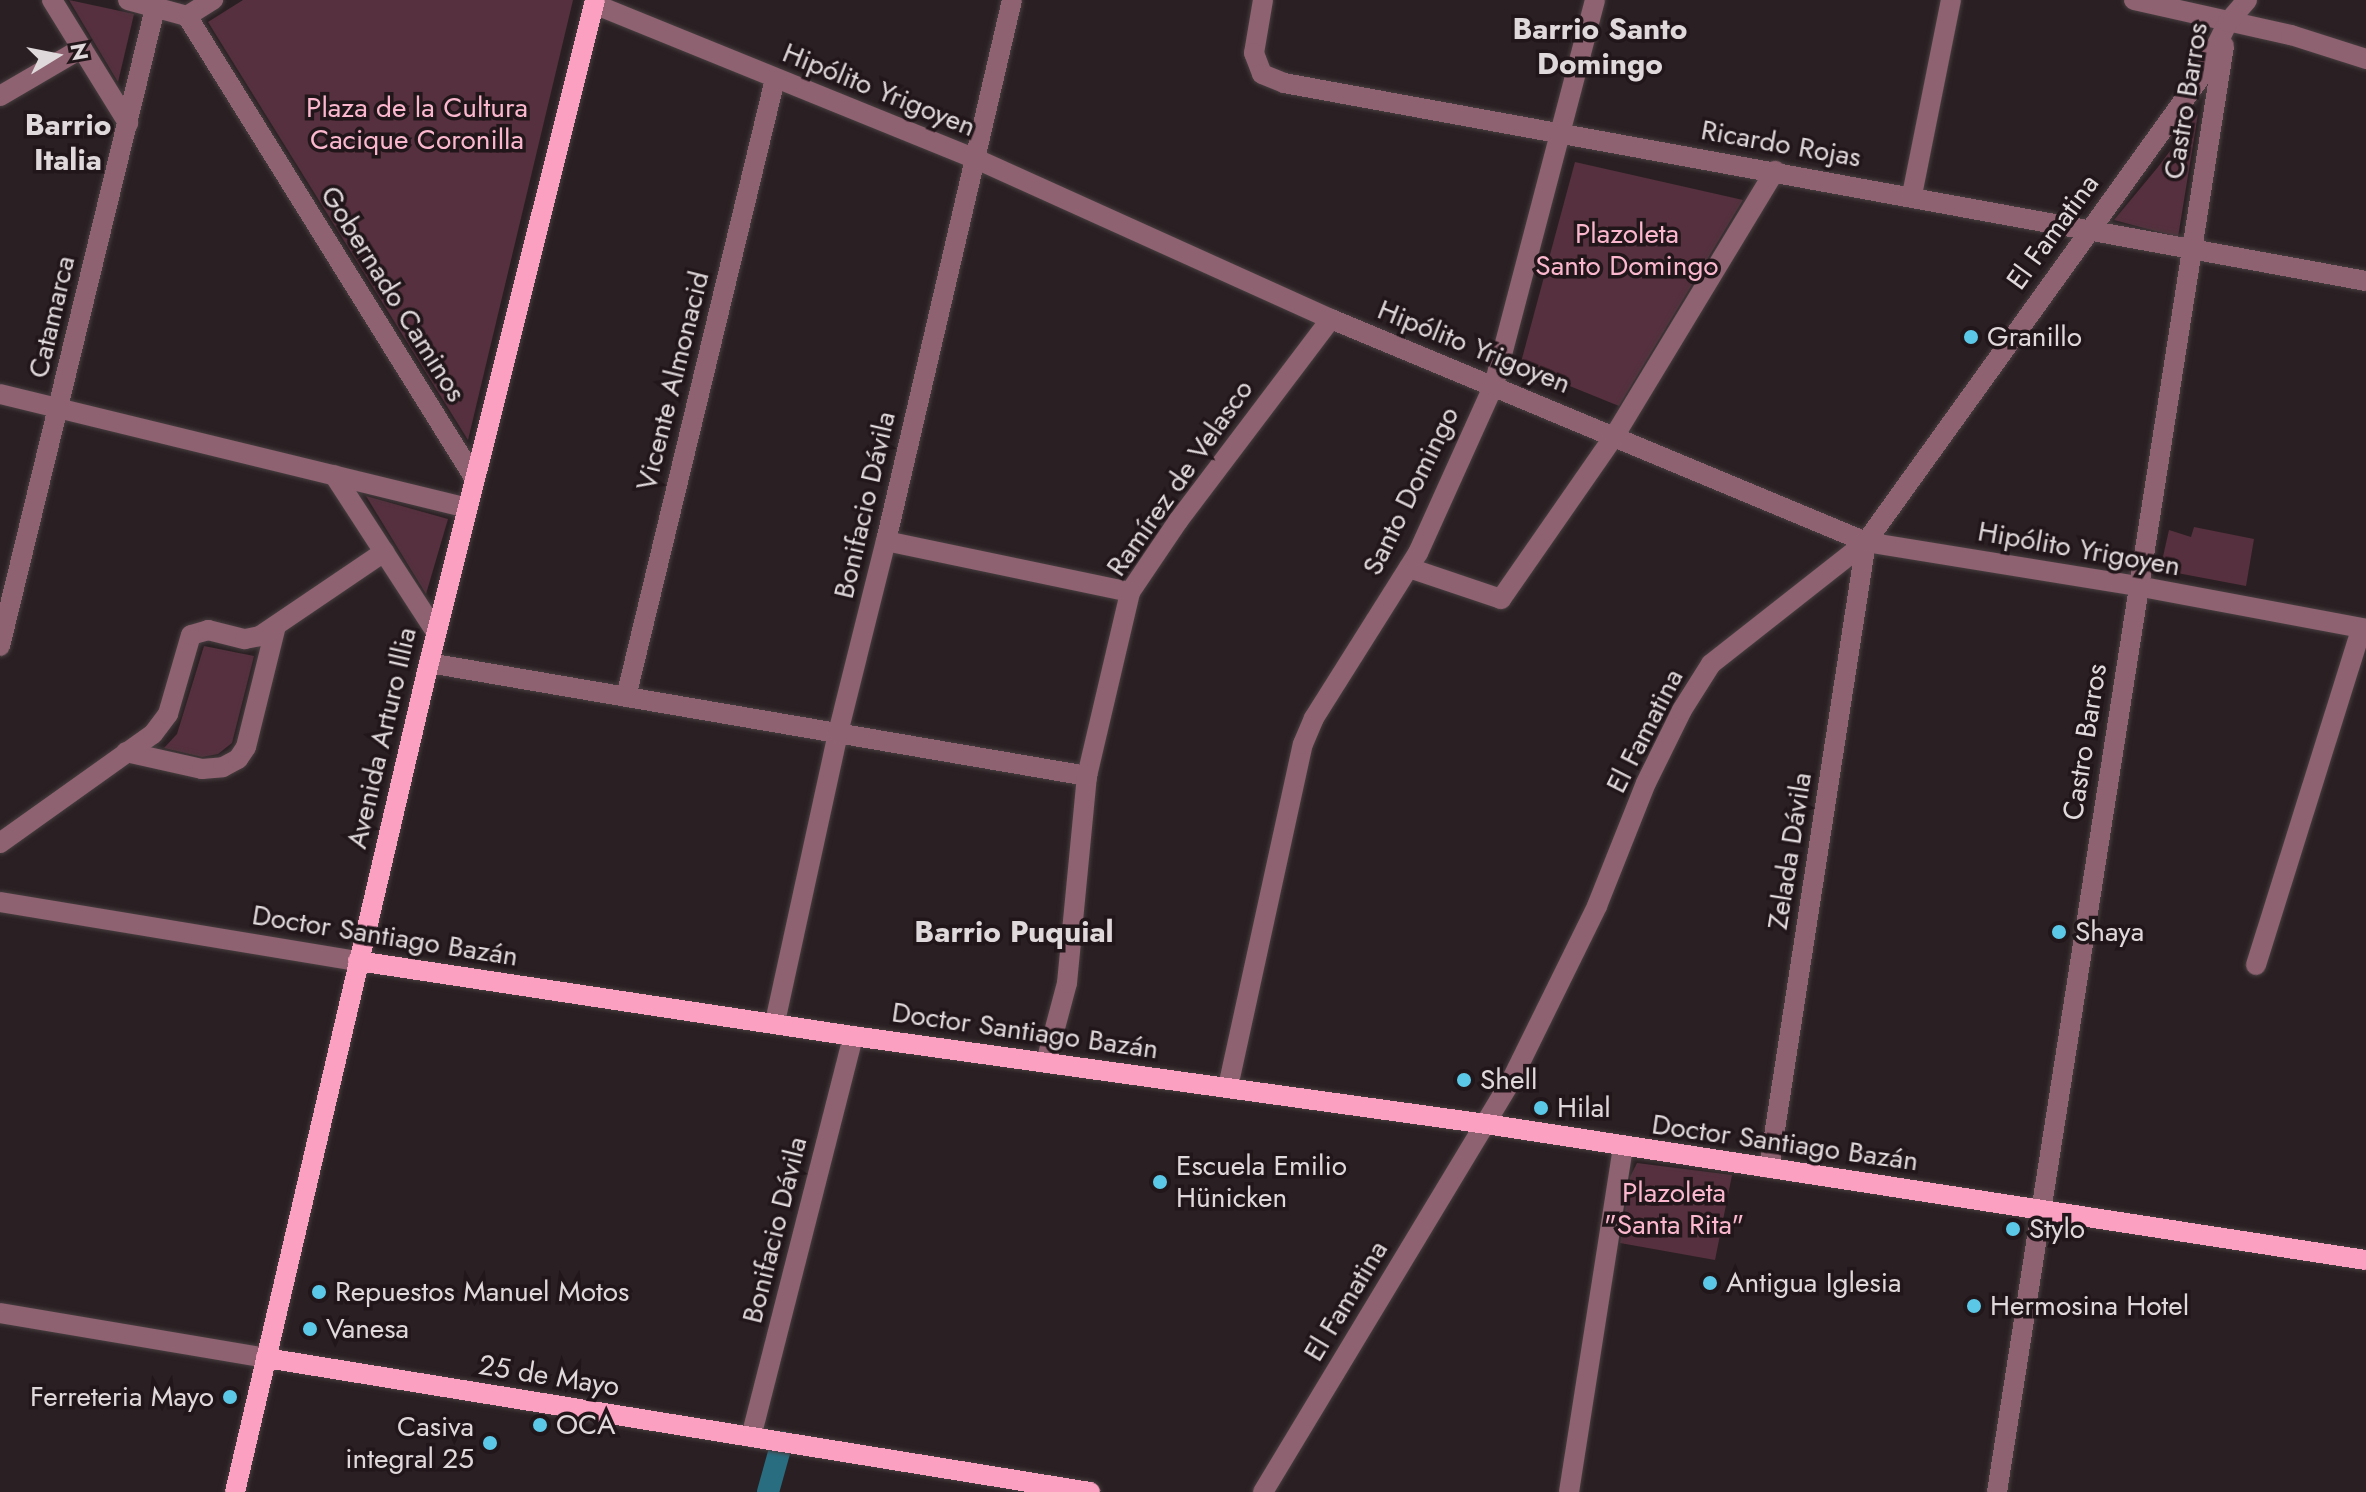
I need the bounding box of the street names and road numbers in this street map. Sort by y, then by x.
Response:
street label: Castro Barros [2157,20,2215,182]
street label: Hipólito Yrigoyen [778,36,980,144]
street label: Ricardo Rojas [1698,113,1864,175]
street label: El Famatina [2000,168,2106,296]
street label: Gobernado Caminos [313,180,473,408]
street label: Catamarca [22,253,82,381]
street label: Vicente Almonacid [630,268,716,494]
street label: Hipólito Yrigoyen [1373,293,1575,401]
street label: Ramírez de Velasco [1100,373,1260,583]
street label: Santo Domingo [1356,401,1466,581]
street label: Bonifacio Dávila [827,408,903,602]
street label: Hipólito Yrigoyen [1975,515,2183,583]
street label: Avenida Arturo Illia [340,624,424,852]
street label: Castro Barros [2056,661,2114,823]
street label: El Famatina [1600,664,1690,798]
street label: Zelada Dávila [1761,770,1819,932]
street label: Doctor Santiago Bazán [250,898,520,974]
street label: Doctor Santiago Bazán [890,996,1160,1066]
street label: Doctor Santiago Bazán [1650,1108,1920,1178]
street label: Bonifacio Dávila [736,1133,814,1327]
street label: El Famatina [1297,1235,1395,1367]
street label: 25 de Mayo [476,1348,622,1404]

